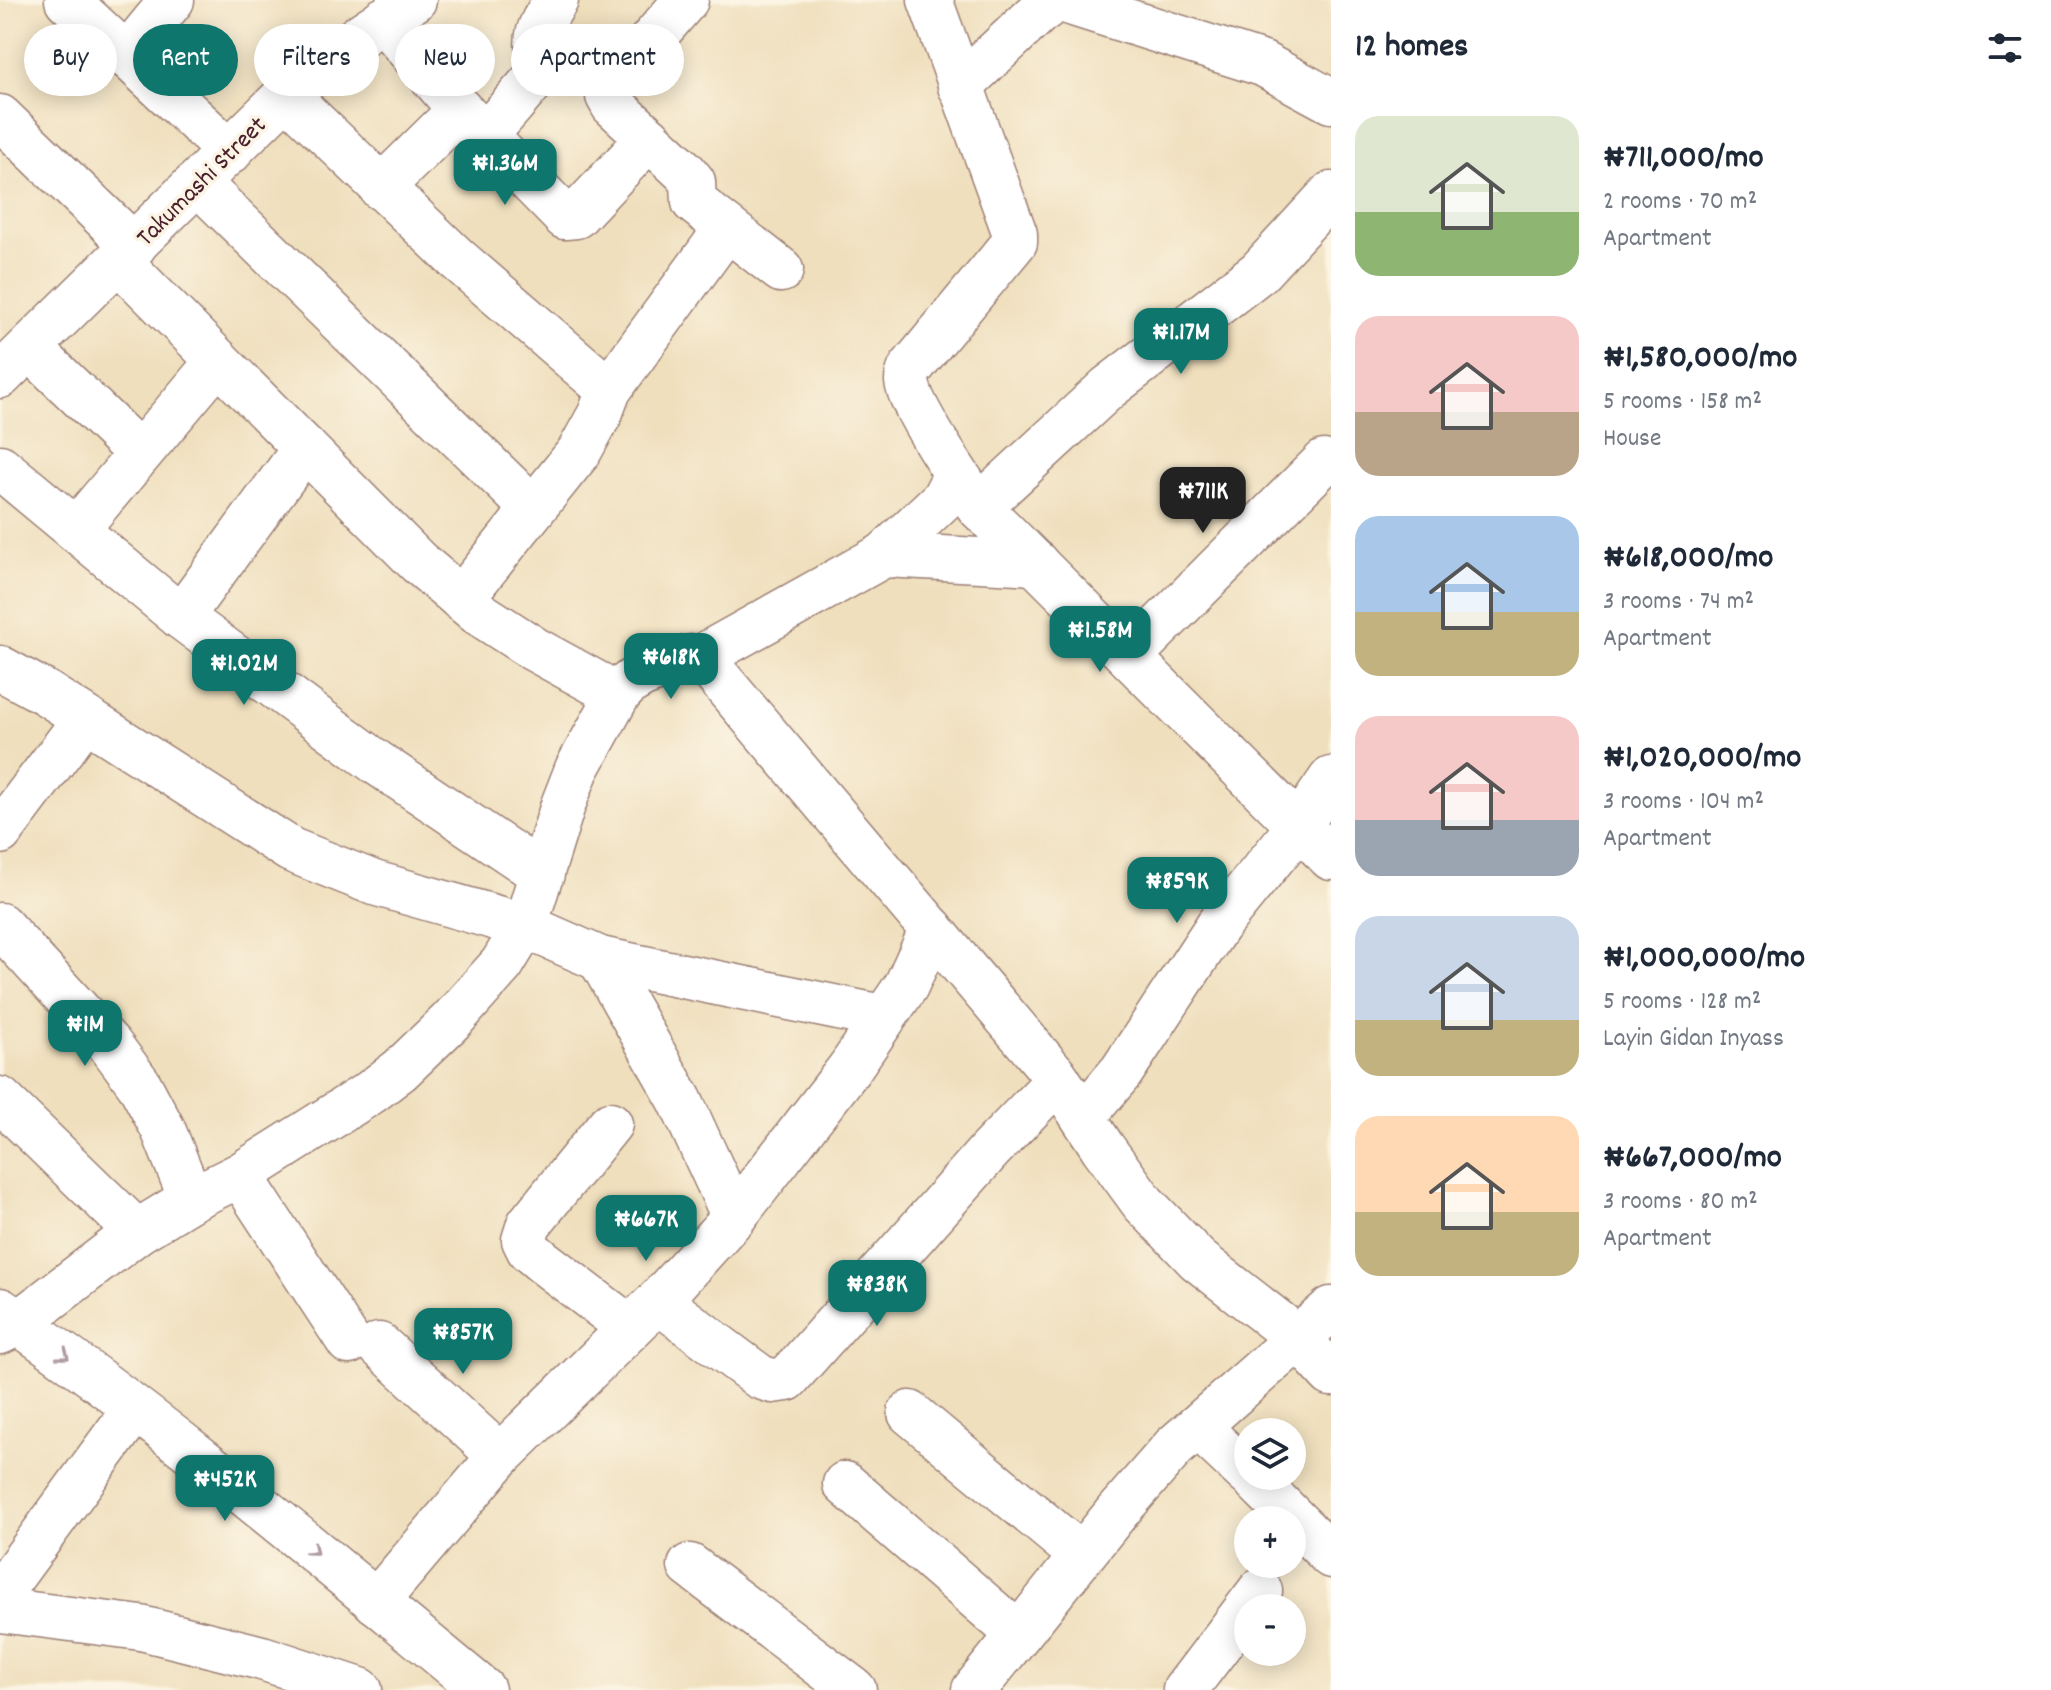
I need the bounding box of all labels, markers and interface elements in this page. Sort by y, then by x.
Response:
chip: Buy [24,24,117,96]
chip: Rent [133,24,238,96]
chip: Filters [254,24,379,96]
chip: New [395,24,495,96]
chip: Apartment [511,24,684,96]
text: 12 homes [1355,24,1468,73]
icon: filters [1983,26,2027,70]
street label: Takumashi Street [129,109,276,256]
text: ₦711,000/mo [1603,135,1764,184]
pin: ₦1.36M [440,139,570,207]
text: ₦1.36M [472,146,538,183]
icon: home [1419,148,1515,244]
text: 2 rooms · 70 m² [1603,184,1757,221]
text: Apartment [1603,221,1712,258]
pin: ₦1.17M [1116,308,1246,376]
text: ₦1.17M [1152,315,1210,352]
text: ₦1,580,000/mo [1603,335,1797,384]
icon: home [1419,348,1515,444]
text: 5 rooms · 158 m² [1603,384,1762,421]
text: House [1603,421,1661,458]
pin: ₦711K [1147,467,1259,535]
text: ₦711K [1178,474,1228,511]
text: ₦618,000/mo [1603,535,1773,584]
icon: home [1419,548,1515,644]
text: 3 rooms · 74 m² [1603,584,1754,621]
pin: ₦1.58M [1035,606,1165,674]
text: ₦1.58M [1068,613,1132,650]
text: Apartment [1603,621,1712,658]
pin: ₦618K [615,633,727,701]
pin: ₦1.02M [179,639,309,707]
text: ₦618K [642,640,700,677]
text: ₦1.02M [210,646,278,683]
text: ₦1,020,000/mo [1603,735,1801,784]
icon: home [1419,748,1515,844]
text: 3 rooms · 104 m² [1603,784,1764,821]
text: Apartment [1603,821,1712,858]
pin: ₦859K [1121,857,1233,925]
text: ₦859K [1145,864,1209,901]
text: ₦1,000,000/mo [1603,935,1805,984]
icon: home [1419,948,1515,1044]
text: 5 rooms · 128 m² [1603,984,1761,1021]
pin: ₦1M [46,1000,124,1068]
text: ₦1M [66,1007,104,1044]
text: Layin Gidan Inyass [1603,1021,1784,1058]
text: ₦667,000/mo [1603,1135,1782,1184]
icon: home [1419,1148,1515,1244]
text: 3 rooms · 80 m² [1603,1184,1758,1221]
pin: ₦667K [590,1195,702,1263]
text: ₦667K [614,1202,678,1239]
text: Apartment [1603,1221,1712,1258]
pin: ₦838K [821,1260,933,1328]
text: ₦838K [846,1267,908,1304]
pin: ₦857K [407,1308,519,1376]
text: ₦857K [432,1315,494,1352]
one-way arrow [55,1346,70,1360]
map controls [1234,1418,1306,1666]
button: layers [1234,1418,1306,1490]
pin: ₦452K [169,1455,281,1523]
text: ₦452K [193,1462,257,1499]
button: + [1234,1506,1306,1578]
one-way arrow [304,1540,318,1555]
button: − [1234,1594,1306,1666]

